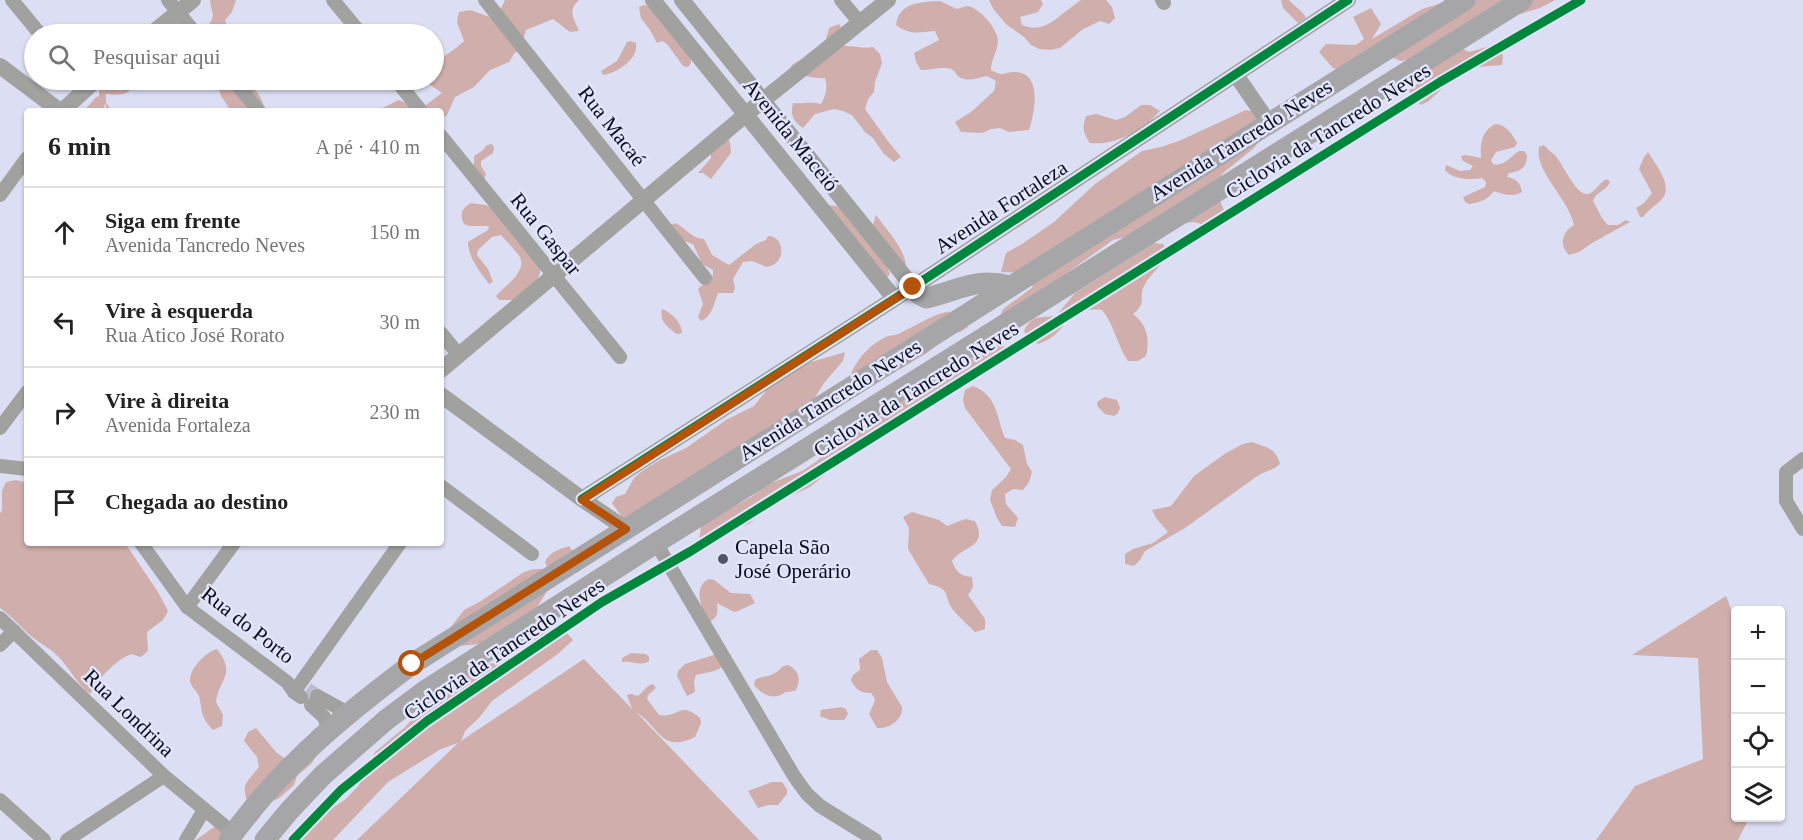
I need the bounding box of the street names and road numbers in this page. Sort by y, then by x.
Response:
street label: Ciclovia da Tancredo Neves [1221,58,1435,204]
street label: Avenida Maceió [738,74,844,196]
street label: Avenida Tancredo Neves [1146,74,1336,206]
street label: Rua Macaé [573,81,651,171]
street label: Avenida Fortaleza [930,155,1072,259]
street label: Rua Gaspar [506,188,586,280]
street label: Ciclovia da Tancredo Neves [809,316,1023,462]
street label: Avenida Tancredo Neves [735,334,925,466]
street label: Ciclovia da Tancredo Neves [399,573,609,725]
street label: Rua do Porto [197,581,299,669]
street label: Rua Londrina [79,664,180,762]

